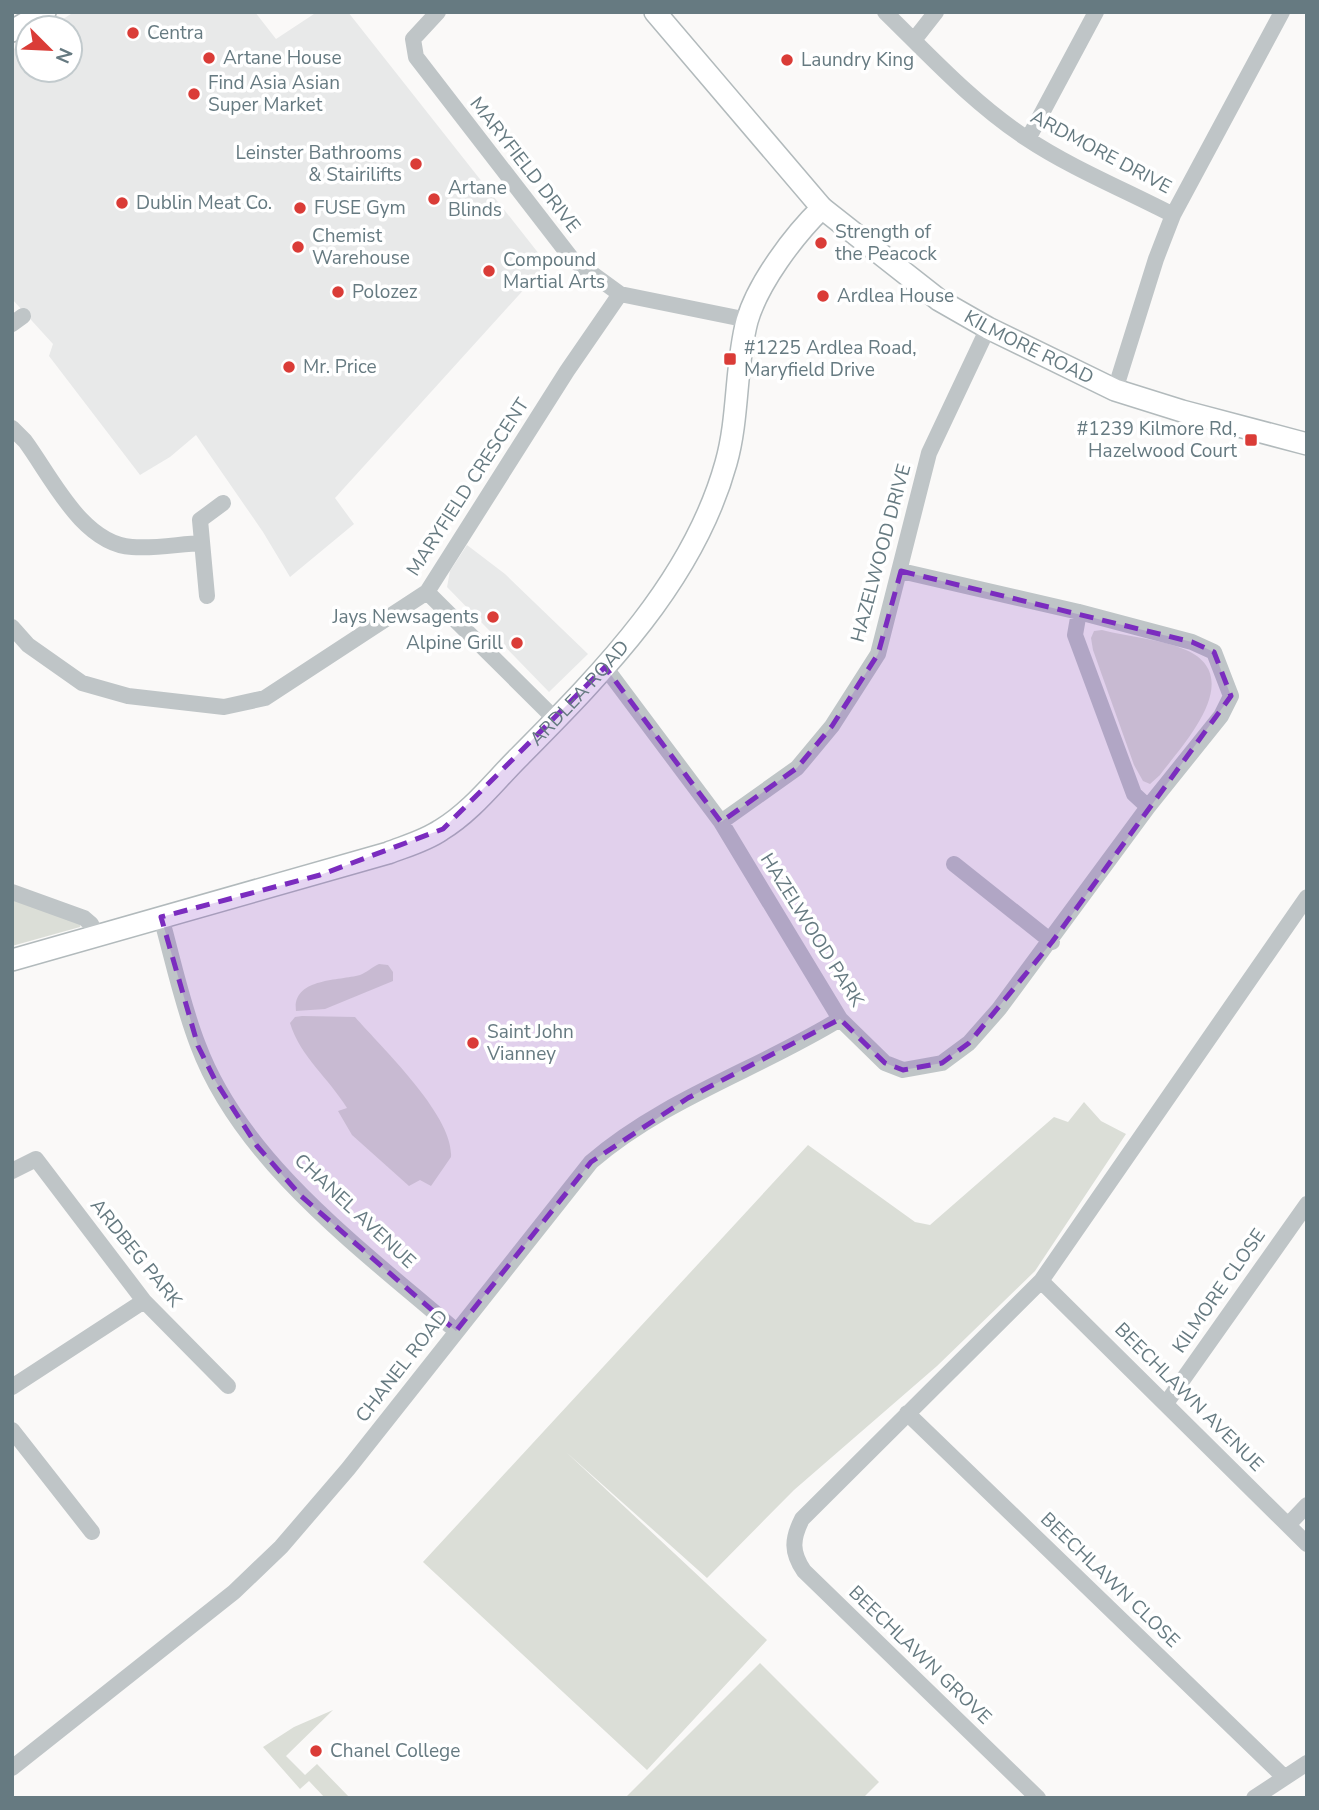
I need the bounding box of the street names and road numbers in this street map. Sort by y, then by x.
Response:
street label: MARYFIELD DRIVE [464,92,586,238]
street label: ARDMORE DRIVE [1026,104,1176,200]
street label: KILMORE ROAD [959,304,1098,391]
street label: MARYFIELD CRESCENT [401,392,536,581]
street label: HAZELWOOD DRIVE [845,461,917,645]
street label: ARDLEA ROAD [524,635,635,752]
street label: HAZELWOOD PARK [754,848,870,1013]
street label: CHANEL AVENUE [289,1148,421,1274]
street label: ARDBEG PARK [84,1193,188,1313]
street label: KILMORE CLOSE [1166,1224,1272,1358]
street label: CHANEL ROAD [350,1304,454,1428]
street label: BEECHLAWN AVENUE [1109,1317,1269,1477]
street label: BEECHLAWN CLOSE [1035,1507,1185,1653]
street label: BEECHLAWN GROVE [843,1580,997,1730]

